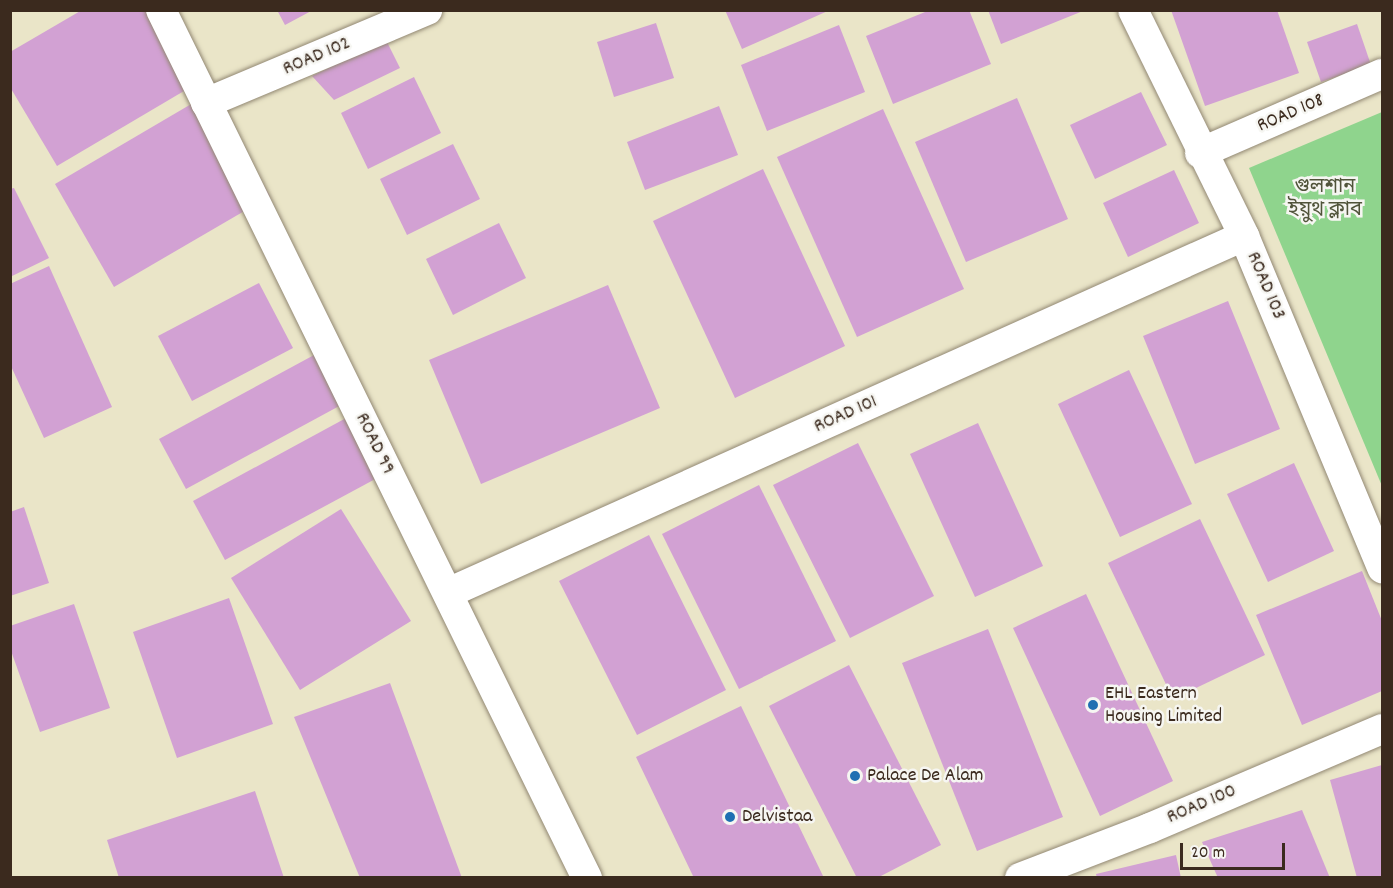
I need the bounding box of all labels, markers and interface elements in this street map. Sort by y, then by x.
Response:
street label: ROAD 102 [280,32,354,82]
street label: ROAD 108 [1254,89,1328,139]
park label: গুলশান ইয়ুথ ক্লাব [1288,177,1362,224]
street label: ROAD 103 [1240,249,1290,323]
street label: ROAD 101 [811,390,881,440]
street label: ROAD 99 [349,409,399,479]
place label: EHL Eastern Housing Limited [1105,682,1222,729]
marker: EHL Eastern Housing Limited [1086,698,1100,712]
place label: Palace De Alam [867,764,984,788]
marker: Palace De Alam [848,769,862,783]
street label: ROAD 100 [1164,780,1240,830]
place label: Delvistaa [742,805,812,829]
marker: Delvistaa [723,810,737,824]
scale bar [1183,831,1288,869]
text: 20 m [1191,841,1225,866]

